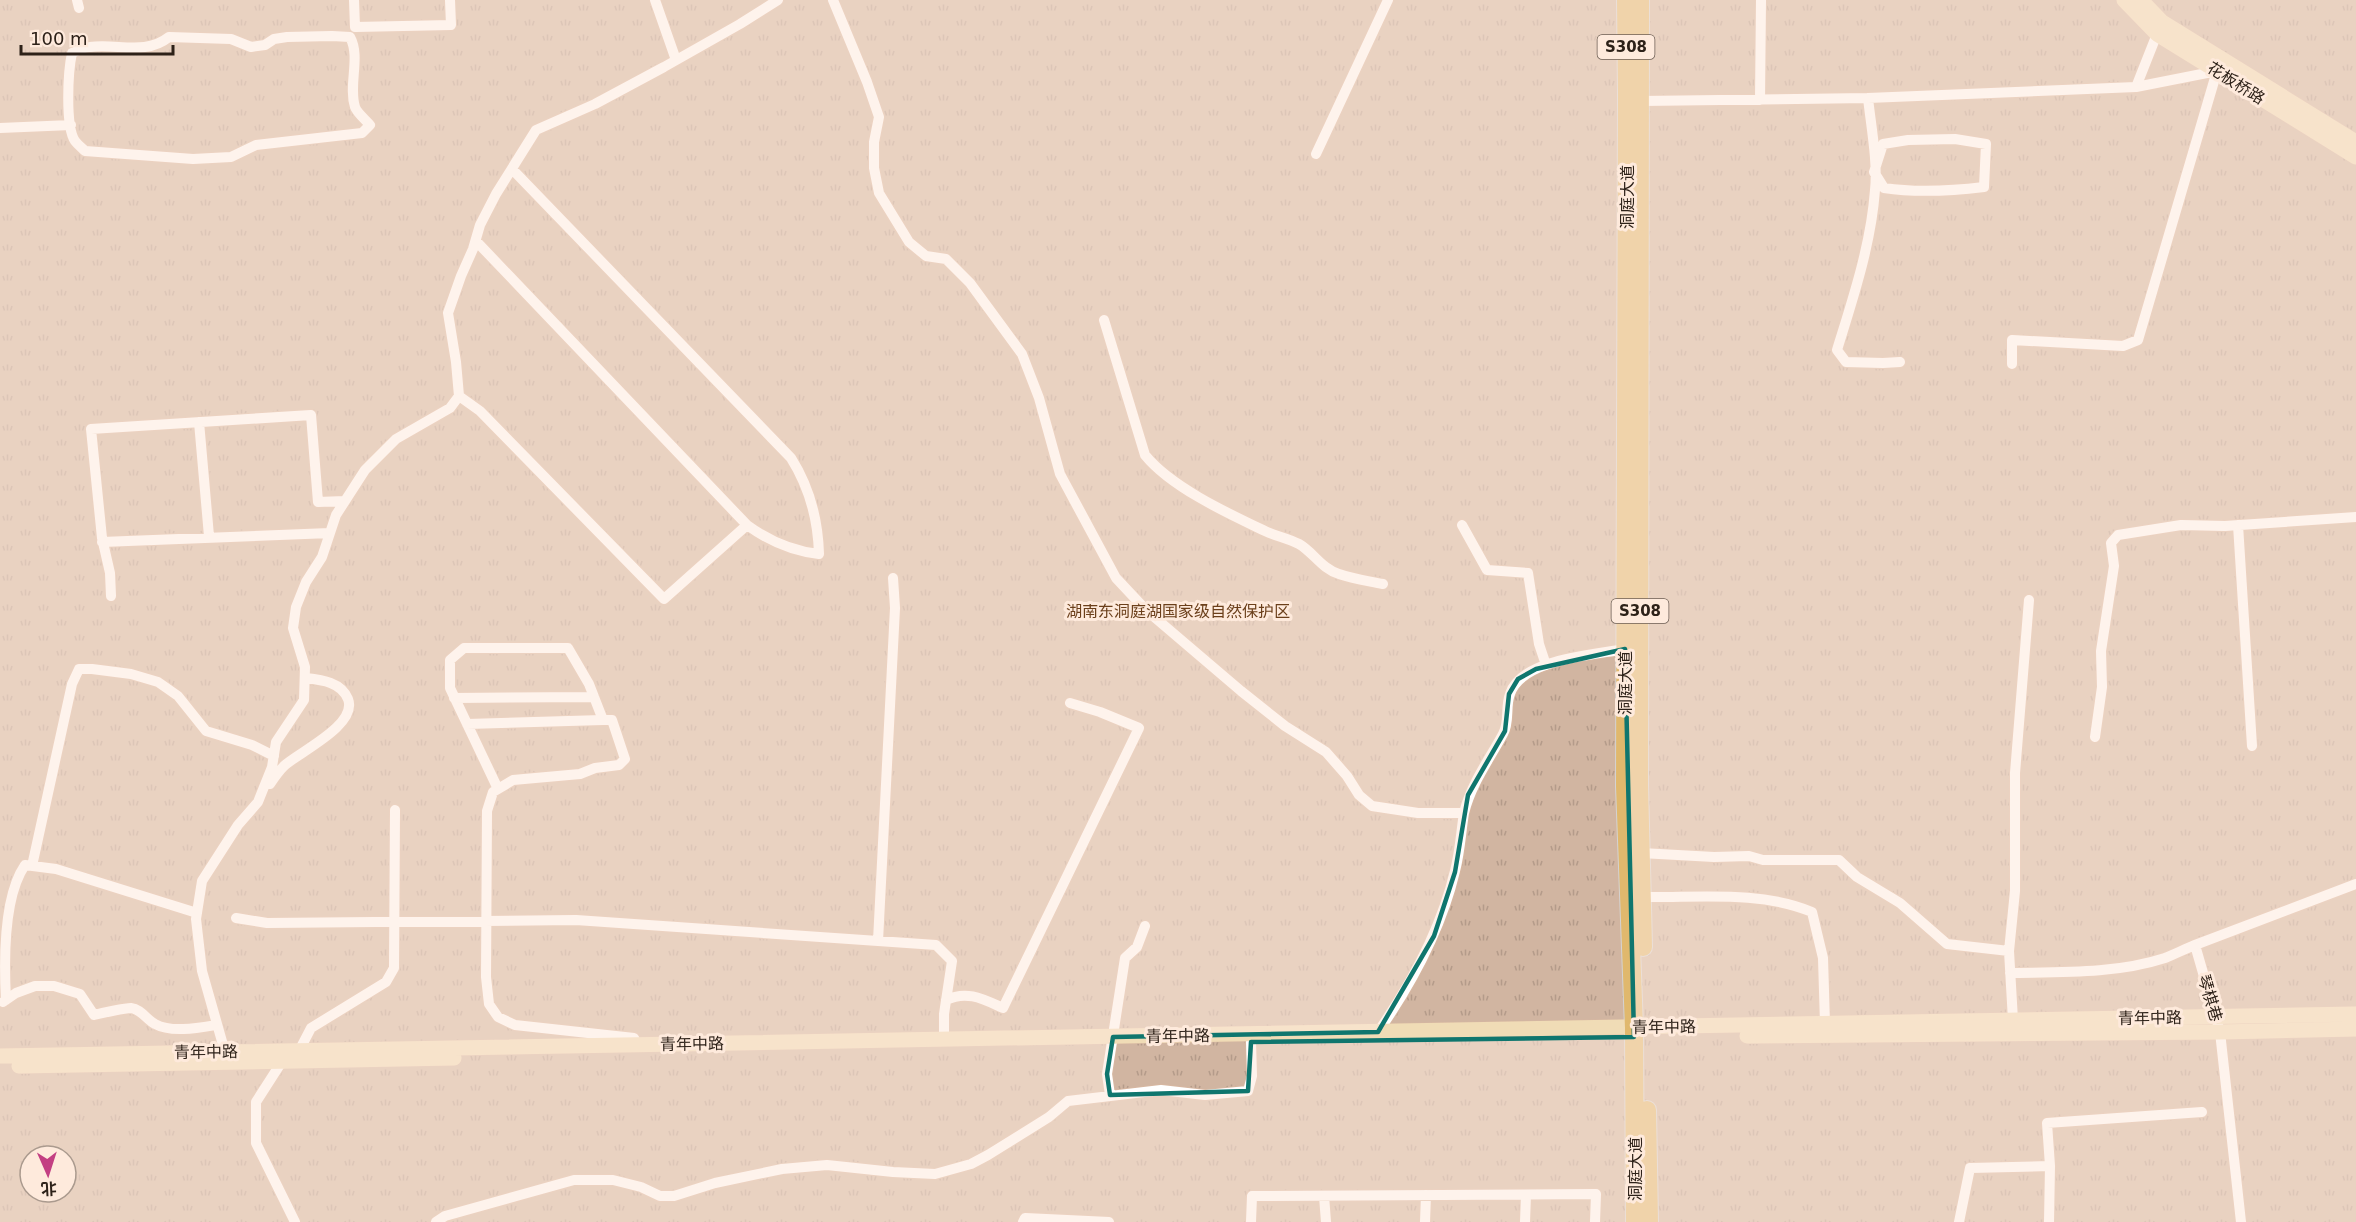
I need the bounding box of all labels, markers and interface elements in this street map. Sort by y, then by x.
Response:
scale bar [21,18,172,56]
text: 100 m [30,28,88,49]
road number: S308 [1598,35,1654,59]
street label: 花板桥路 [2204,58,2268,108]
street label: 洞庭大道 [1618,165,1637,229]
road number: S308 [1612,599,1668,623]
park label: 湖南东洞庭湖国家级自然保护区 [1066,602,1290,621]
street label: 洞庭大道 [1616,651,1635,715]
street label: 琴棋巷 [2194,972,2226,1024]
street label: 青年中路 [2118,1008,2182,1028]
street label: 青年中路 [1632,1017,1696,1037]
street label: 青年中路 [1146,1026,1210,1046]
street label: 青年中路 [660,1034,724,1054]
street label: 青年中路 [174,1042,238,1062]
street label: 洞庭大道 [1626,1137,1645,1201]
north arrow [18,1144,78,1204]
text: 北 [40,1179,57,1198]

